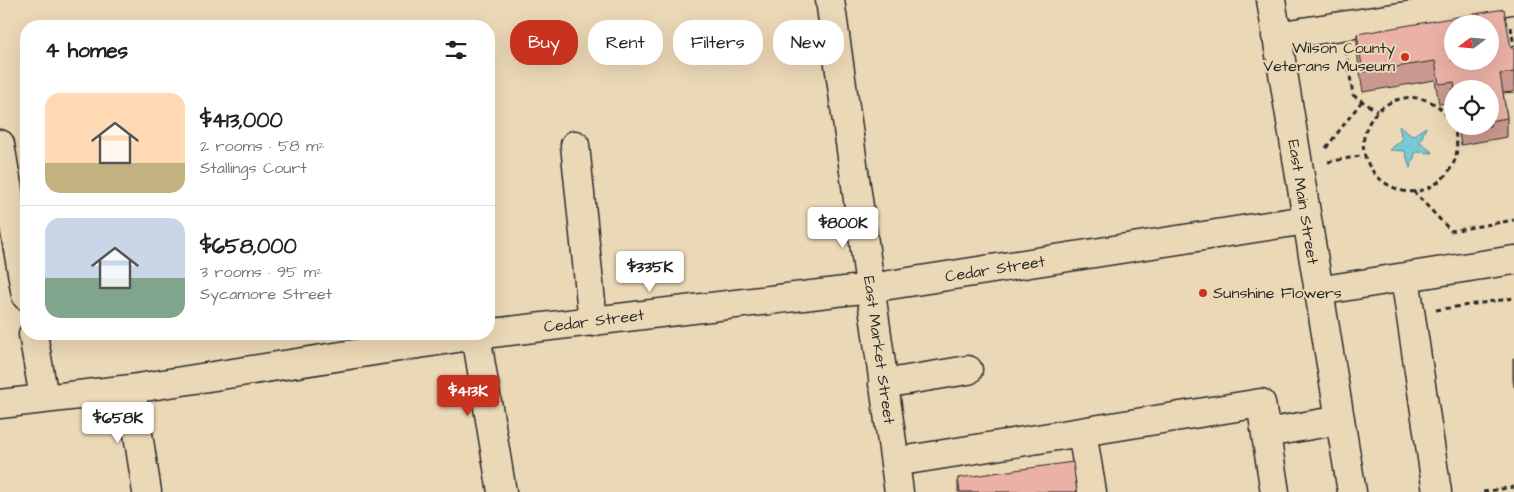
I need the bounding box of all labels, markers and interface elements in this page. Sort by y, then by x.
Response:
north arrow [1444,15,1499,70]
map controls [1444,15,1499,135]
chip: Buy [510,20,578,65]
chip: Rent [588,20,663,65]
chip: Filters [673,20,763,65]
chip: New [773,20,844,65]
text: 4 homes [45,36,128,65]
icon: filters [442,36,470,64]
place label: Wilson County Veterans Museum [1263,37,1396,77]
marker: Wilson County Veterans Museum [1399,51,1411,63]
button: locate [1444,80,1499,135]
text: $413,000 [200,106,283,135]
icon: home [85,113,145,173]
text: 2 rooms · 58 m² [200,135,325,157]
street label: East Main Street [1282,138,1324,267]
text: Stallings Court [200,157,307,179]
pin: $800K [808,206,878,249]
text: $800K [818,212,868,234]
text: $658,000 [200,232,297,261]
icon: home [85,238,145,298]
pin: $335K [615,250,685,293]
street label: Cedar Street [943,250,1047,288]
text: $335K [627,256,673,278]
text: 3 rooms · 95 m² [200,261,322,283]
street label: East Market Street [858,274,900,426]
place label: Sunshine Flowers [1213,282,1342,304]
text: Sycamore Street [200,283,332,305]
marker: Sunshine Flowers [1197,287,1209,299]
street label: Cedar Street [543,304,646,338]
pin: $413K [433,374,503,417]
text: $413K [448,380,488,402]
pin: $658K [83,402,153,444]
text: $658K [93,407,143,429]

